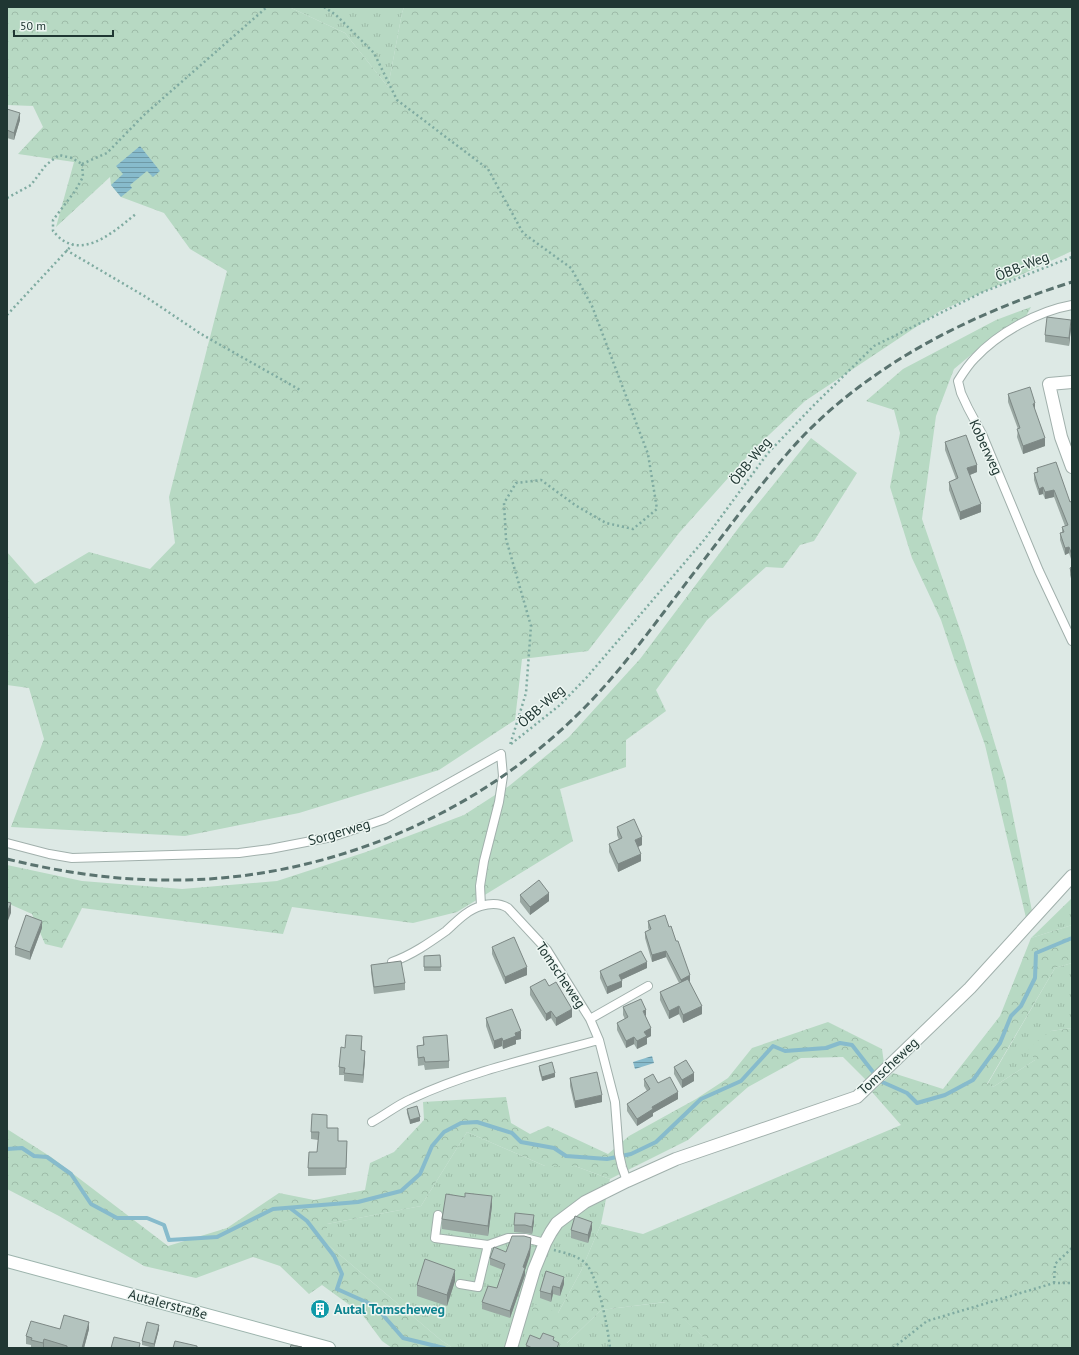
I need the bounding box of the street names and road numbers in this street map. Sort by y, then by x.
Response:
street label: ÖBB-Weg [992,247,1052,285]
street label: Koberweg [965,416,1007,478]
street label: ÖBB-Weg [725,433,775,489]
street label: ÖBB-Weg [514,681,568,731]
street label: Sorgerweg [306,815,372,849]
street label: Tomscheweg [532,938,590,1012]
street label: Tomscheweg [854,1033,922,1099]
street label: Autalerstraße [126,1285,210,1323]

